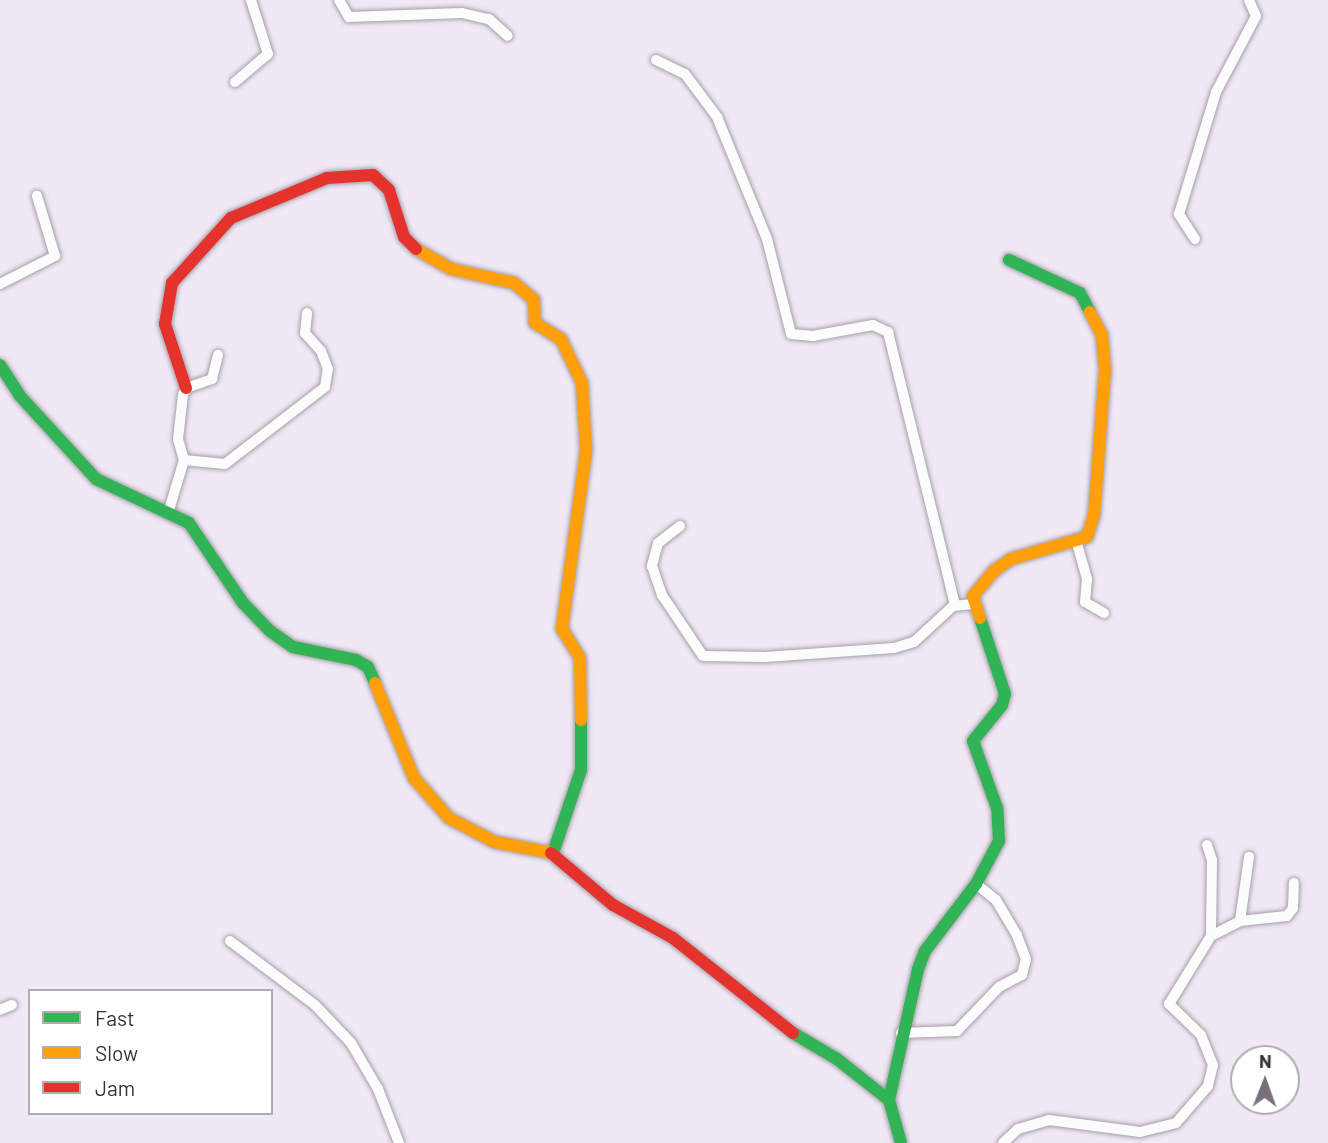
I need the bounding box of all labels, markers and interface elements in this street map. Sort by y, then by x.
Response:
legend [28,989,273,1115]
text: Fast [95,1005,135,1030]
text: Slow [95,1040,138,1065]
north arrow [1230,1045,1300,1115]
text: N [1259,1049,1272,1072]
text: Jam [95,1075,135,1100]

